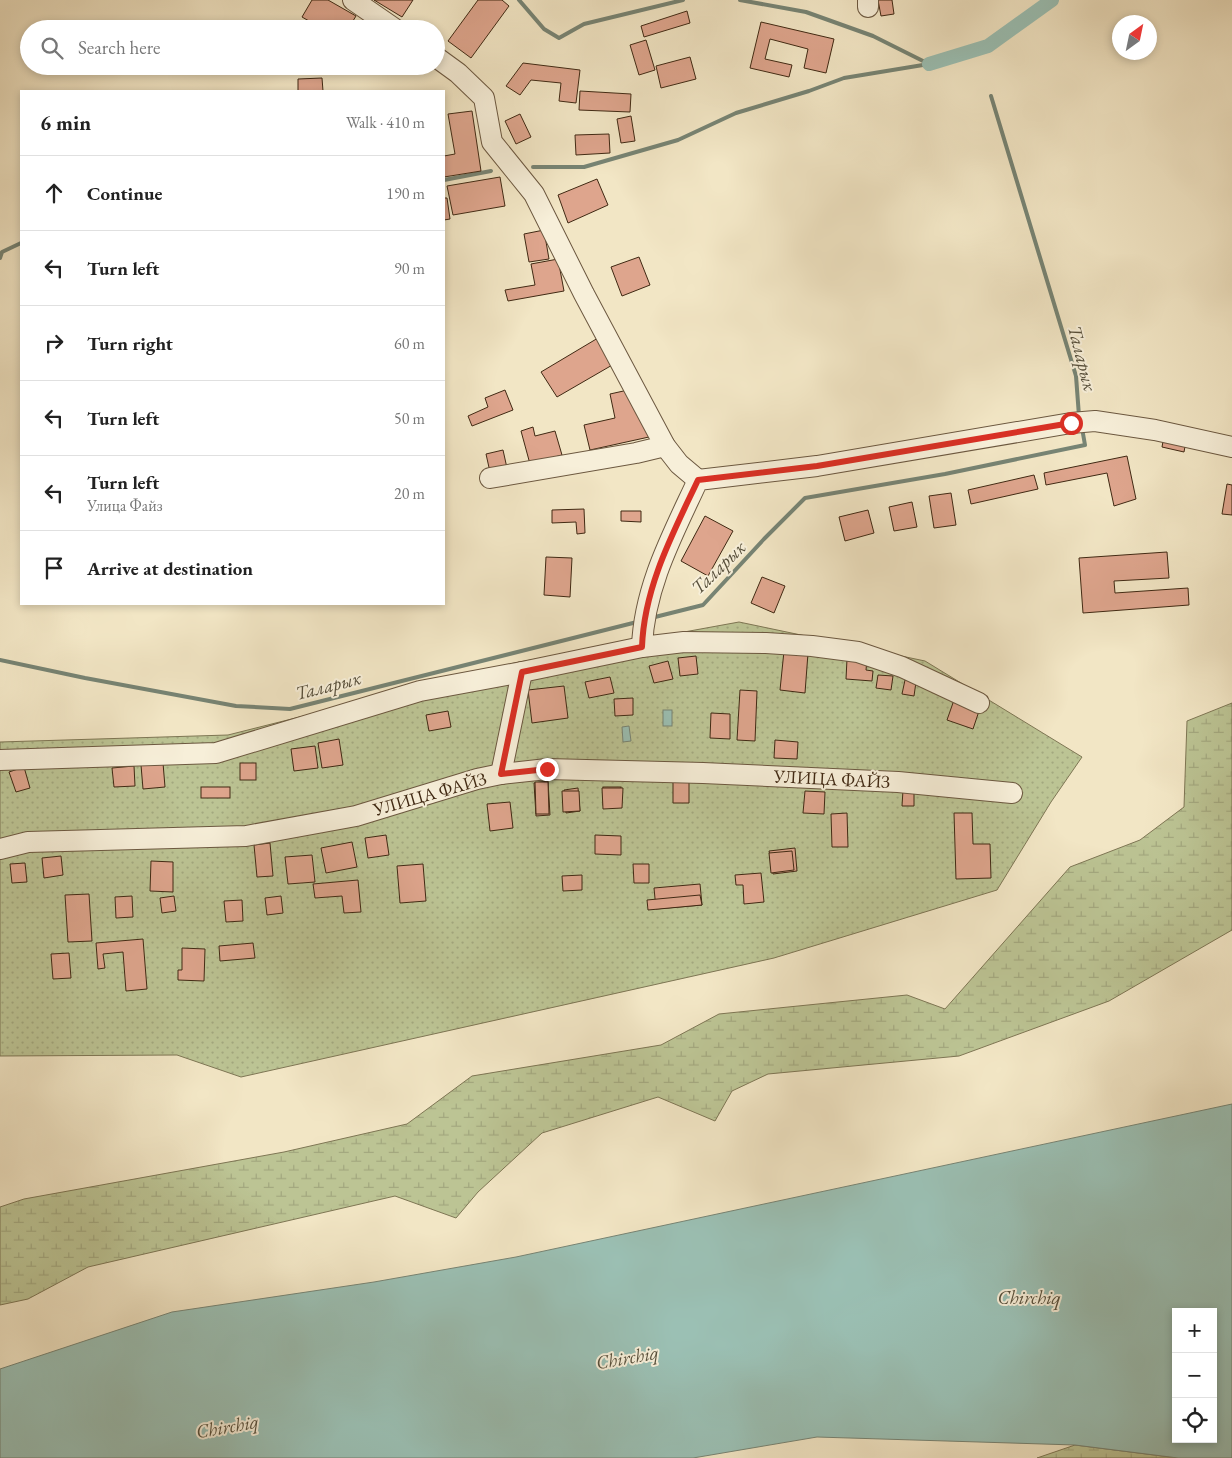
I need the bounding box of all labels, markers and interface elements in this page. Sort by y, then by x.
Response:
north arrow [1112,15,1157,60]
search box [20,20,445,75]
icon: search [38,34,66,62]
text: Search here [78,35,160,60]
text: 6 min [40,109,91,136]
text: Walk · 410 m [346,112,425,133]
icon: ahead [40,179,68,207]
text: Continue [87,181,162,206]
text: 190 m [386,183,425,204]
icon: left [40,254,68,282]
text: Turn left [87,256,159,281]
text: 90 m [394,258,425,279]
water label: Таларык [1062,323,1103,395]
icon: right [40,329,68,357]
text: Turn right [87,331,173,356]
text: 60 m [394,333,425,354]
icon: left [40,404,68,432]
text: Turn left [87,406,159,431]
text: 50 m [394,408,425,429]
route start [1060,412,1083,435]
text: Turn left [87,470,159,495]
icon: left [40,479,68,507]
text: 20 m [394,483,425,504]
text: Улица Файз [87,495,163,516]
water label: Таларык [686,534,752,600]
icon: arrive [40,554,68,582]
text: Arrive at destination [87,556,253,581]
water label: Таларык [293,665,365,706]
route end [536,758,559,781]
street label: УЛИЦА ФАЙЗ [772,764,891,793]
street label: УЛИЦА ФАЙЗ [370,766,489,821]
water label: Chirchiq [998,1285,1060,1311]
map controls [1172,1308,1217,1443]
button: + [1172,1308,1217,1353]
water label: Chirchiq [594,1340,660,1376]
button: − [1172,1353,1217,1398]
button: locate [1172,1398,1217,1443]
water label: Chirchiq [194,1409,260,1445]

